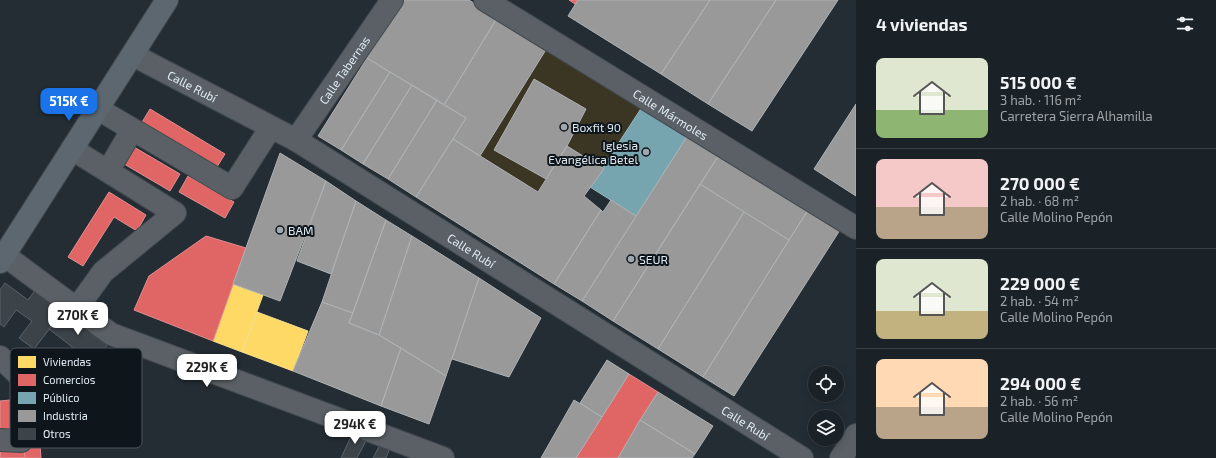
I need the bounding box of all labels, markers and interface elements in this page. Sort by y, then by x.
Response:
icon: filters [1174,13,1196,35]
text: 4 viviendas [876,14,967,34]
street label: Calle Tabernas [316,33,372,107]
street label: Calle Rubí [165,67,220,105]
text: 515 000 € [1000,72,1077,92]
icon: home [908,74,956,122]
street label: Calle Mármoles [631,86,711,142]
pin: 515K € [36,88,102,122]
text: 3 hab. · 116 m² [1000,92,1082,108]
text: 515K € [49,93,89,109]
text: Carretera Sierra Alhamilla [1000,108,1153,124]
place label: Boxfit 90 [572,120,621,134]
marker: Boxfit 90 [559,122,569,132]
place label: Iglesia Evangélica Betel [548,138,638,166]
marker: Iglesia Evangélica Betel [641,147,651,157]
text: 270 000 € [1000,173,1080,193]
icon: home [908,175,956,223]
text: 2 hab. · 68 m² [1000,193,1079,209]
text: Calle Molino Pepón [1000,209,1113,225]
place label: BAM [288,223,313,237]
marker: BAM [275,225,285,235]
street label: Calle Rubí [445,230,499,271]
place label: SEUR [639,252,668,266]
marker: SEUR [626,254,636,264]
text: 229 000 € [1000,273,1080,293]
icon: home [908,275,956,323]
text: 2 hab. · 54 m² [1000,293,1079,309]
pin: 270K € [45,302,111,336]
text: 270K € [57,307,99,323]
text: Calle Molino Pepón [1000,309,1113,325]
legend [10,348,142,448]
pin: 229K € [174,354,240,388]
text: Viviendas [43,355,92,368]
text: 229K € [186,359,228,375]
map controls [808,366,844,446]
button: locate [808,366,844,402]
text: Comercios [43,373,96,386]
text: 294 000 € [1000,373,1081,393]
icon: home [908,375,956,423]
text: Público [43,391,80,404]
text: 2 hab. · 56 m² [1000,393,1078,409]
street label: Calle Rubí [719,402,773,443]
text: Industria [43,409,88,422]
text: Calle Molino Pepón [1000,409,1113,425]
button: layers [808,410,844,446]
pin: 294K € [322,411,388,445]
text: 294K € [334,416,376,432]
text: Otros [43,427,71,440]

